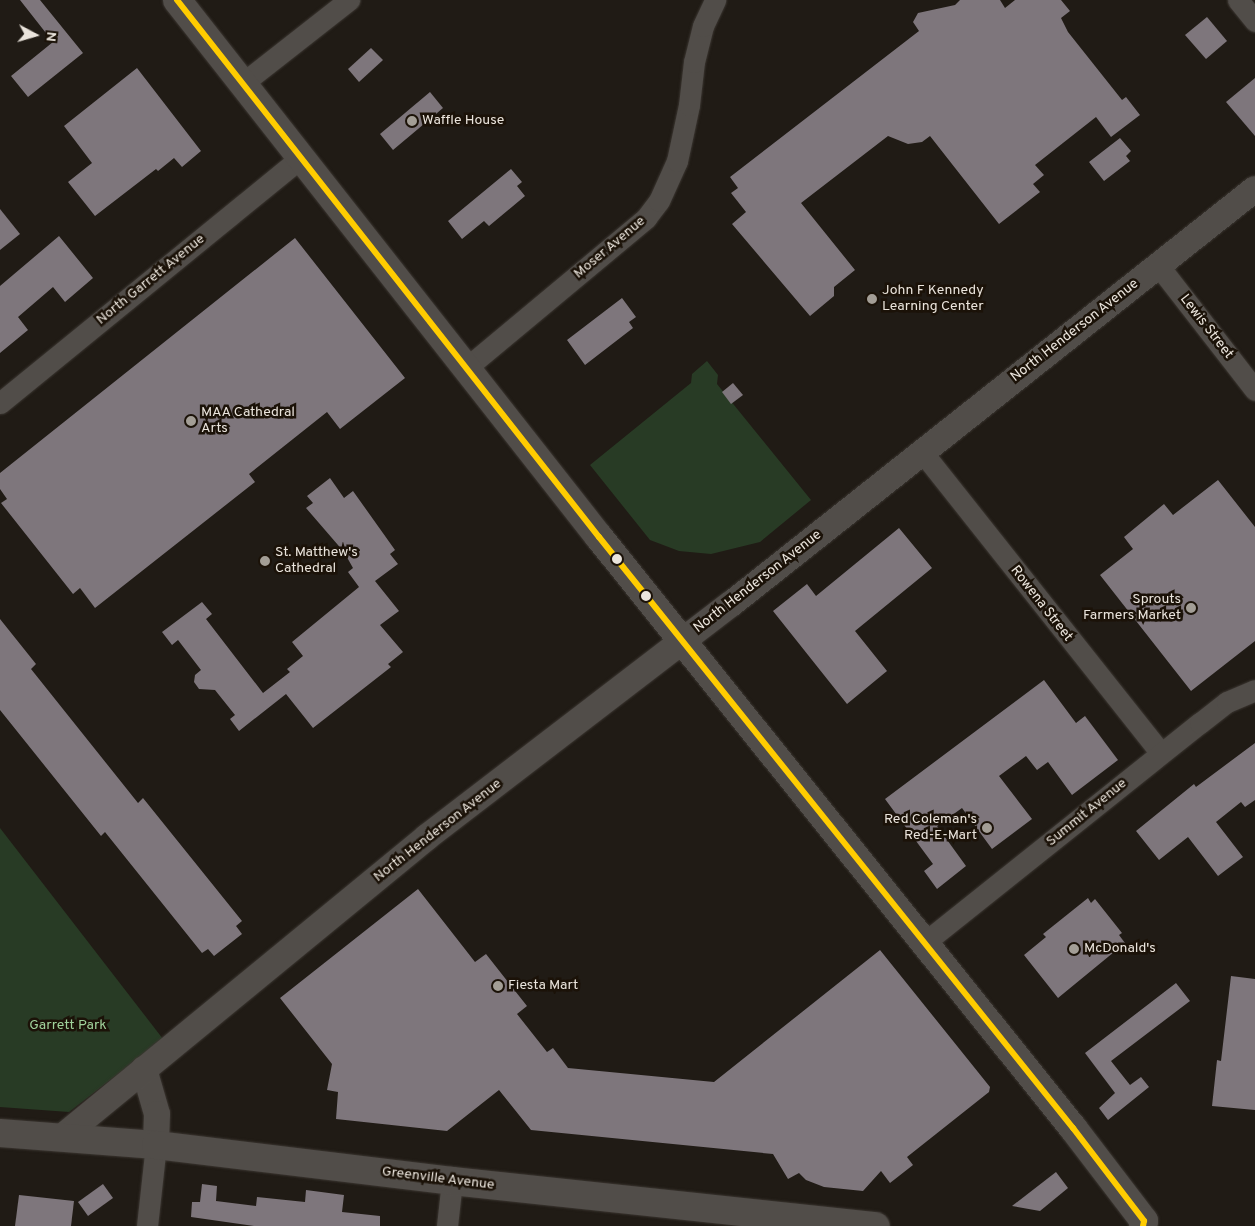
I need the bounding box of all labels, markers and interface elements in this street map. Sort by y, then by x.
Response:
north arrow [10,10,60,60]
text: N [41,31,59,43]
place label: Waffle House [422,113,504,129]
marker: Waffle House [406,115,418,127]
street label: Moser Avenue [571,213,649,283]
street label: North Garrett Avenue [93,231,209,329]
street label: North Henderson Avenue [1008,276,1142,386]
place label: John F Kennedy Learning Center [882,283,984,316]
street label: Lewis Street [1176,291,1236,363]
marker: John F Kennedy Learning Center [866,293,878,305]
place label: MAA Cathedral Arts [201,405,296,438]
marker: MAA Cathedral Arts [185,415,197,427]
street label: North Henderson Avenue [691,527,825,637]
place label: St. Matthew's Cathedral [275,545,358,578]
unlabelled marker [612,554,622,564]
marker: St. Matthew's Cathedral [259,555,271,567]
street label: Rowena Street [1006,563,1076,645]
unlabelled marker [641,591,651,601]
place label: Sprouts Farmers Market [1083,592,1181,624]
marker: Sprouts Farmers Market [1185,602,1197,614]
street label: Summit Avenue [1043,775,1131,851]
street label: North Henderson Avenue [371,776,505,886]
place label: Red Coleman's Red-E-Mart [884,812,977,844]
marker: Red Coleman's Red-E-Mart [981,822,993,834]
place label: McDonald's [1084,941,1156,957]
marker: McDonald's [1068,943,1080,955]
place label: Fiesta Mart [508,978,578,994]
marker: Fiesta Mart [492,980,504,992]
park label: Garrett Park [29,1018,107,1034]
street label: Greenville Avenue [381,1164,495,1194]

